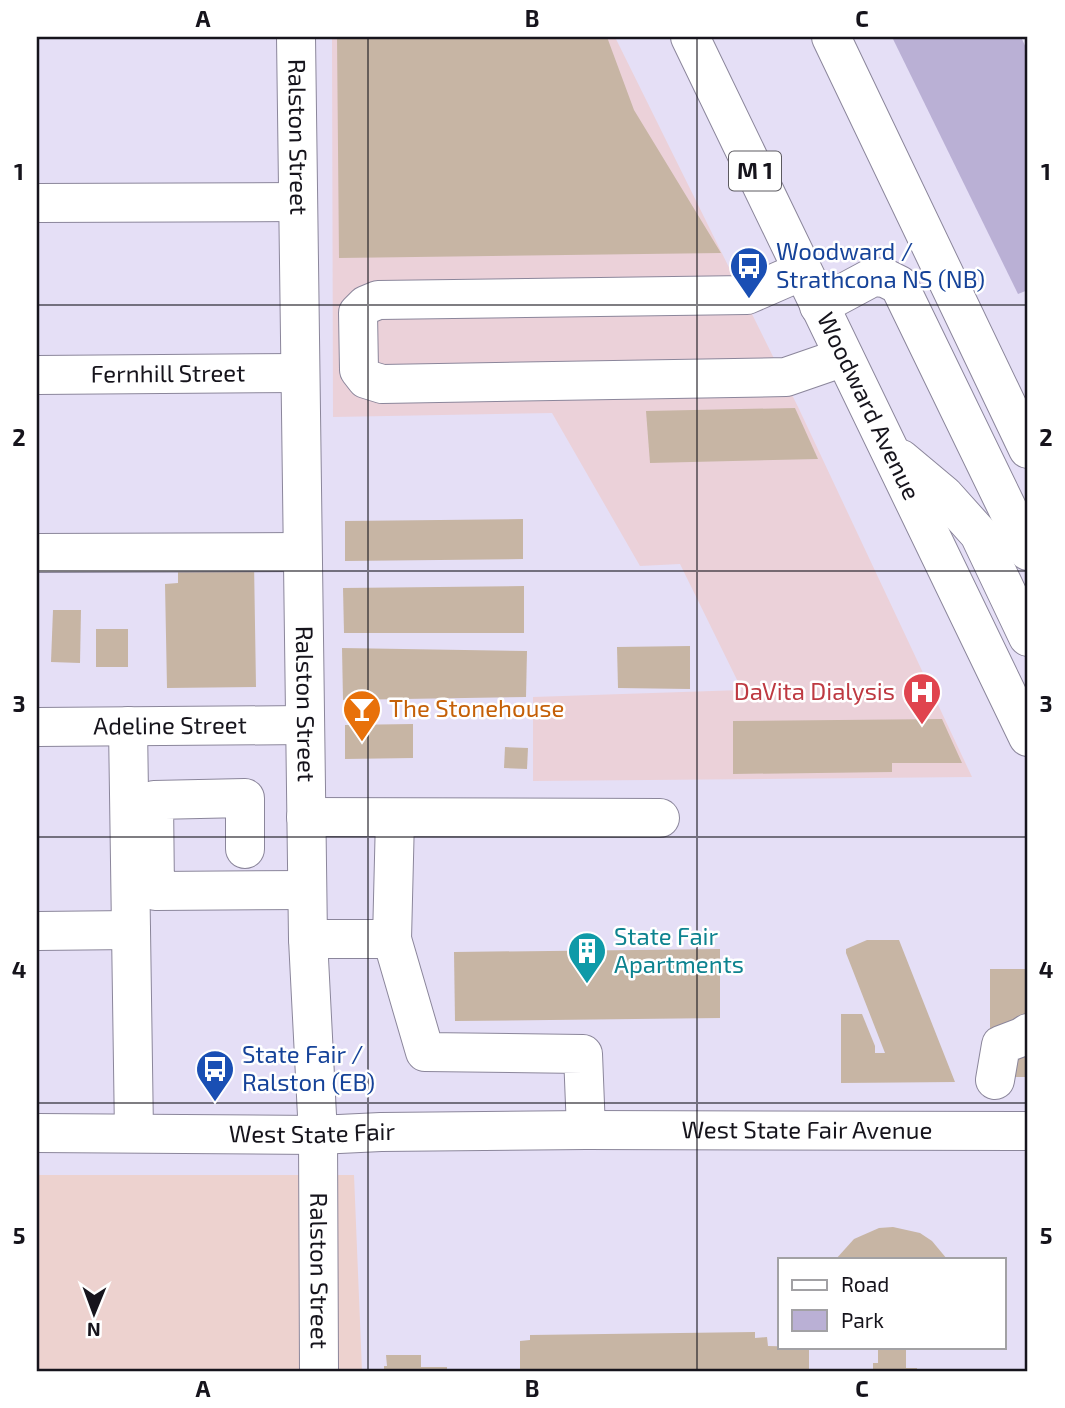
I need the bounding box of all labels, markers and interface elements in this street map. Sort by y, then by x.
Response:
text: A [195,4,211,32]
text: B [525,4,539,32]
text: C [855,4,869,32]
street label: Ralston Street [283,59,314,215]
road number: M 1 [729,152,781,190]
text: 1 [14,157,24,185]
text: 1 [1041,157,1051,185]
place label: Woodward / Strathcona NS (NB) [776,236,985,293]
bus stop icon: Woodward / Strathcona NS (NB) [728,245,770,300]
street label: Woodward Avenue [812,307,927,504]
street label: Fernhill Street [91,357,245,388]
text: 2 [12,423,26,451]
text: 2 [1039,423,1053,451]
street label: Ralston Street [291,626,322,782]
hospital icon: DaVita Dialysis [901,671,943,726]
place label: DaVita Dialysis [734,676,895,705]
bar icon: The Stonehouse [341,688,383,743]
text: 3 [12,689,26,717]
text: 3 [1039,689,1053,717]
place label: The Stonehouse [389,693,564,722]
street label: Adeline Street [93,709,247,740]
place label: State Fair Apartments [614,921,744,978]
building icon: State Fair Apartments [566,930,608,985]
text: 4 [12,955,26,983]
text: 4 [1039,955,1053,983]
place label: State Fair / Ralston (EB) [242,1039,375,1096]
bus stop icon: State Fair / Ralston (EB) [194,1048,236,1103]
street label: West State Fair Avenue [681,1114,932,1144]
street label: West State Fair [229,1116,396,1148]
street label: Ralston Street [305,1192,335,1349]
text: 5 [13,1221,25,1249]
text: 5 [1040,1221,1052,1249]
legend [778,1258,1006,1348]
text: Road [841,1271,889,1296]
north arrow [60,1278,130,1348]
text: Park [841,1307,884,1332]
text: N [87,1319,101,1342]
text: A [195,1374,211,1402]
text: B [525,1374,539,1402]
text: C [855,1374,869,1402]

